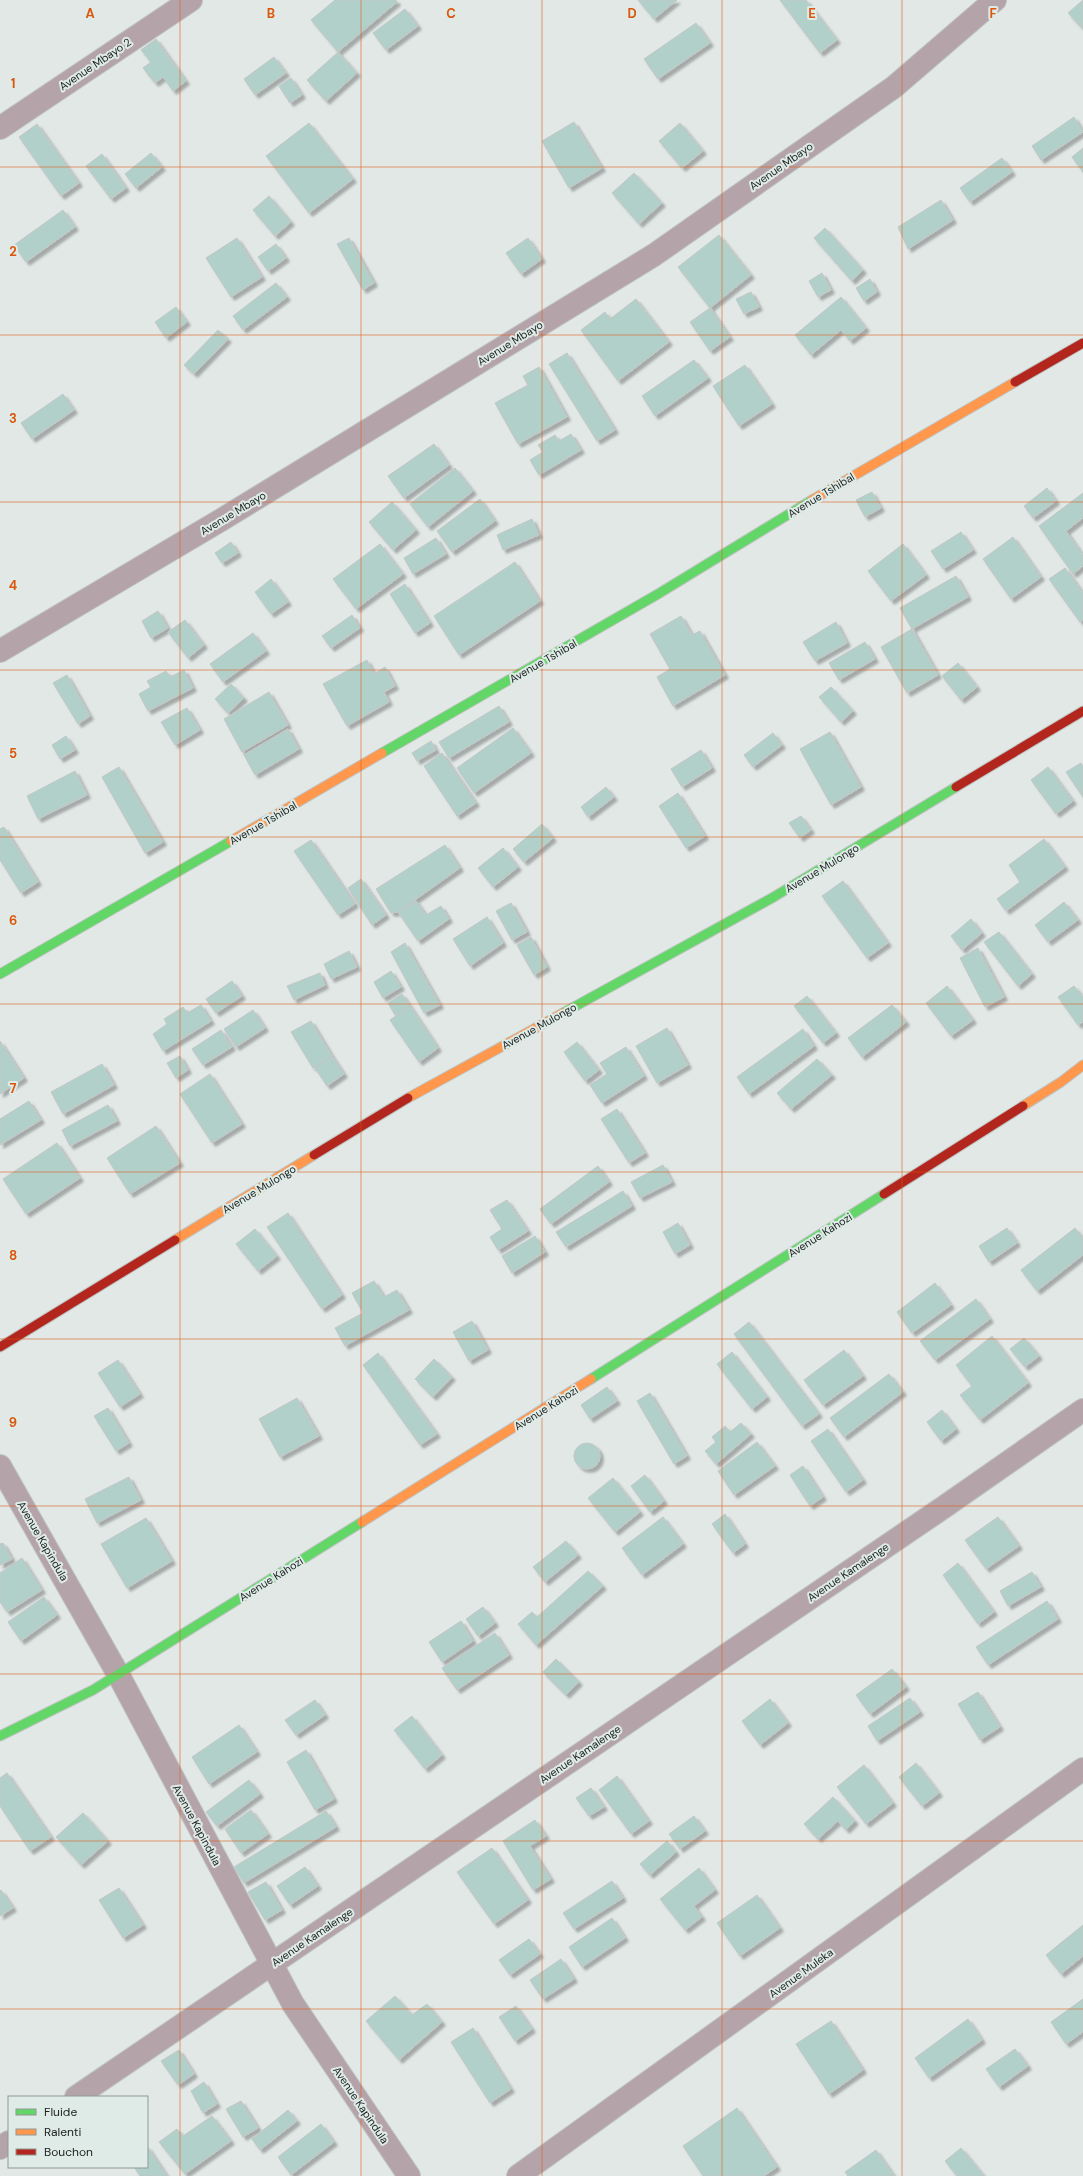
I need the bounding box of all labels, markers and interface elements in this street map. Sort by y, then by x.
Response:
text: A [85,5,95,22]
text: B [267,5,275,22]
text: C [446,5,456,22]
text: D [627,5,637,22]
text: E [808,5,816,22]
text: F [989,5,997,22]
street label: Avenue Mbayo 2 [56,35,134,93]
text: 1 [11,75,15,92]
street label: Avenue Mbayo [747,139,815,193]
text: 2 [9,243,17,260]
street label: Avenue Mbayo [475,317,545,369]
text: 3 [9,410,17,427]
street label: Avenue Tshibal [785,470,857,520]
street label: Avenue Mbayo [198,488,268,538]
text: 4 [9,577,17,594]
street label: Avenue Tshibal [507,636,579,686]
text: 5 [9,745,17,762]
street label: Avenue Tshibal [227,798,299,848]
street label: Avenue Mulongo [783,840,861,896]
text: 6 [9,912,17,929]
street label: Avenue Mulongo [499,1000,579,1052]
text: 7 [10,1080,17,1097]
street label: Avenue Mulongo [220,1161,298,1217]
street label: Avenue Kahozi [785,1210,855,1260]
text: 8 [9,1247,17,1264]
street label: Avenue Kahozi [511,1383,581,1433]
text: 9 [9,1414,17,1431]
street label: Avenue Kapindula [14,1499,72,1583]
street label: Avenue Kamalenge [805,1540,891,1604]
street label: Avenue Kahozi [236,1554,306,1604]
street label: Avenue Kamalenge [537,1722,623,1786]
street label: Avenue Kapindula [170,1782,224,1868]
street label: Avenue Kamalenge [269,1905,355,1969]
street label: Avenue Muleka [766,1945,836,2001]
street label: Avenue Kapindula [330,2064,392,2146]
legend [8,2096,148,2168]
text: Fluide [44,2104,77,2120]
text: Ralenti [44,2124,82,2140]
text: Bouchon [44,2144,93,2160]

